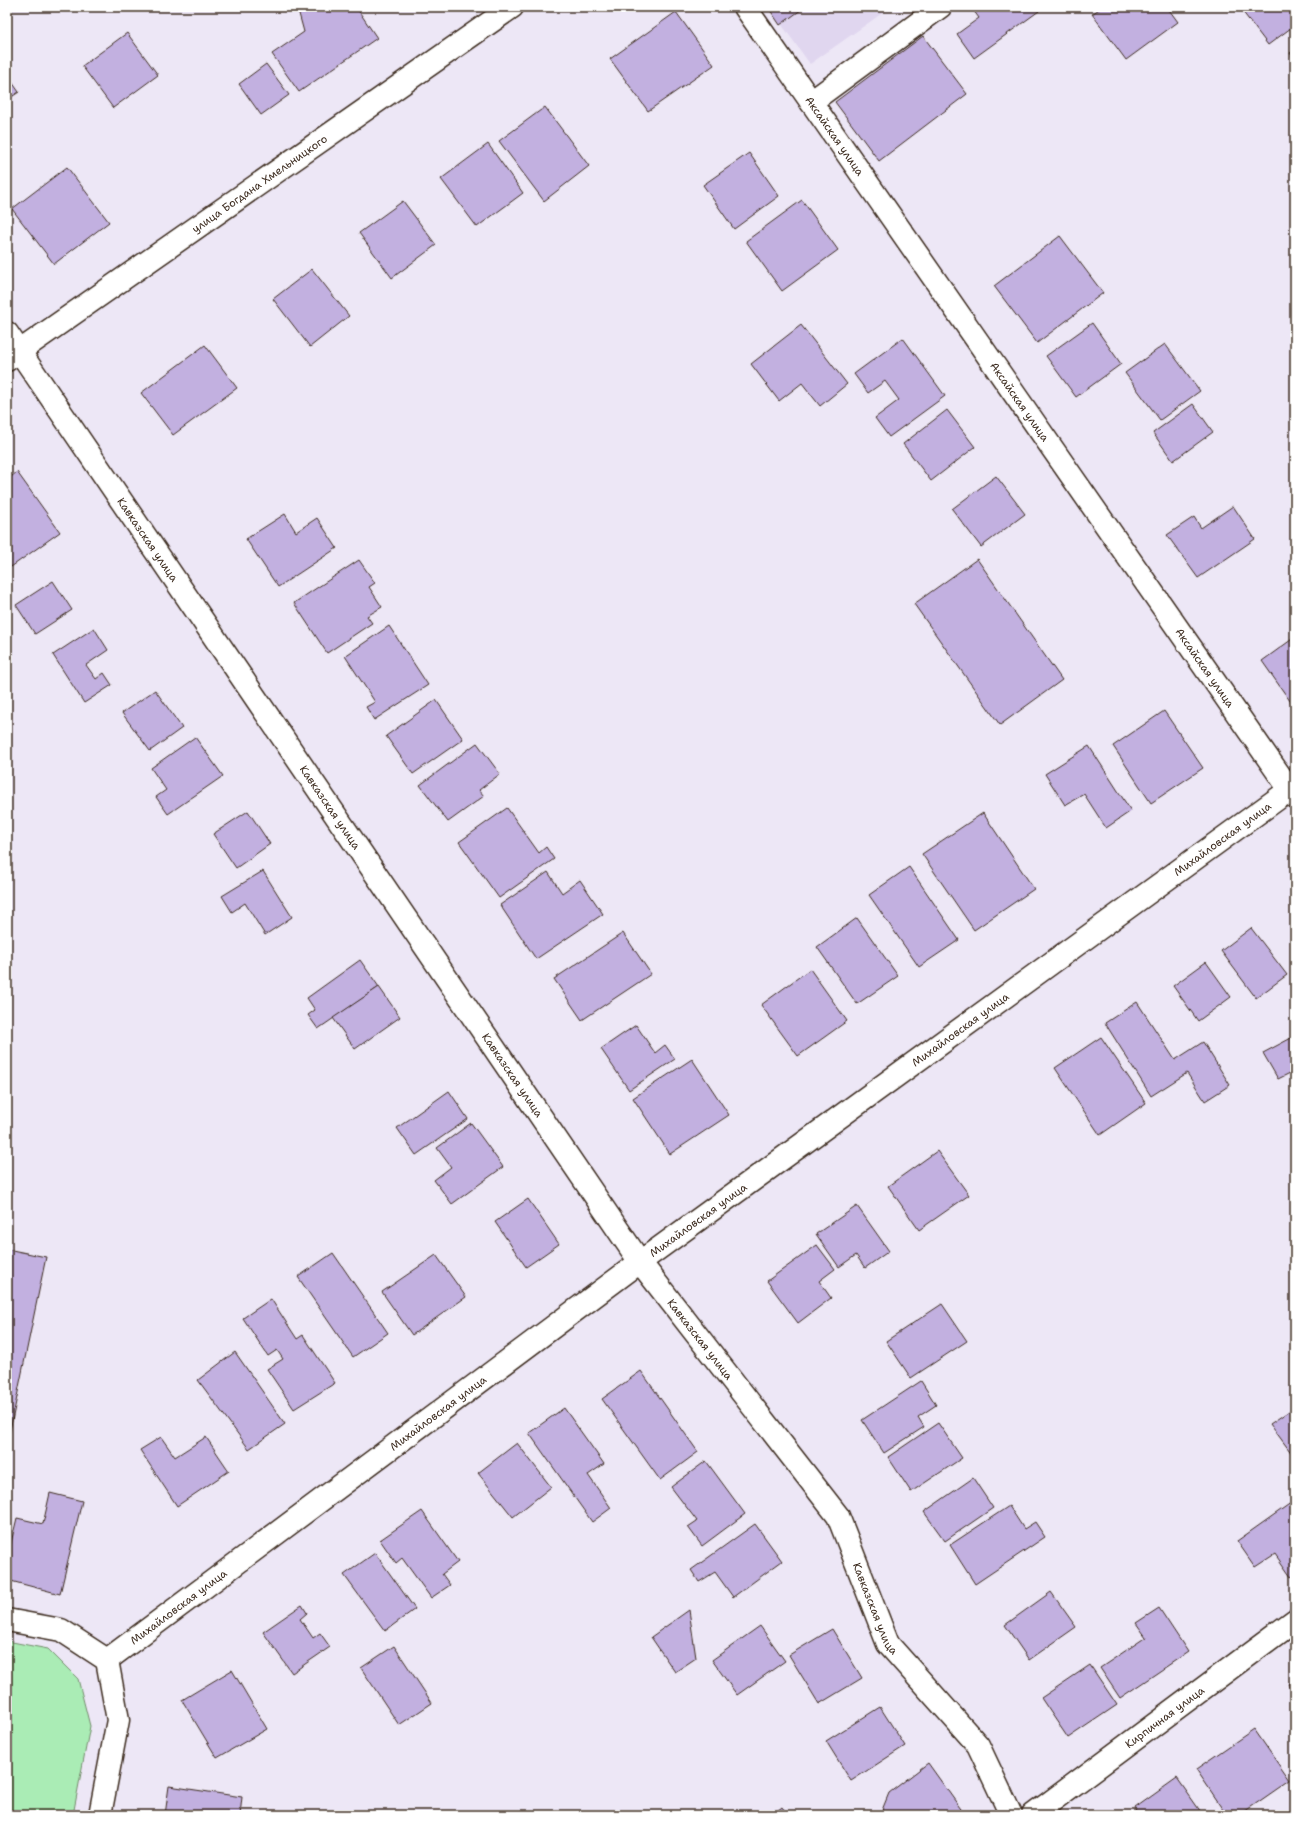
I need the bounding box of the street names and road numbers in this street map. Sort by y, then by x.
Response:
street label: Аксайская улица [801,93,867,179]
street label: улица Богдана Хмельницкого [189,131,331,237]
street label: Аксайская улица [986,359,1052,445]
street label: Кавказская улица [113,495,181,585]
street label: Аксайская улица [1172,625,1238,711]
street label: Кавказская улица [296,763,364,853]
street label: Михайловская улица [1171,799,1274,880]
street label: Михайловская улица [909,989,1012,1070]
street label: Кавказская улица [478,1030,546,1121]
street label: Михайловская улица [647,1180,750,1261]
street label: Кавказская улица [664,1296,736,1383]
street label: Михайловская улица [387,1372,490,1454]
street label: Кавказская улица [849,1560,901,1658]
street label: Михайловская улица [127,1566,230,1648]
street label: Кирпичная улица [1122,1683,1208,1752]

